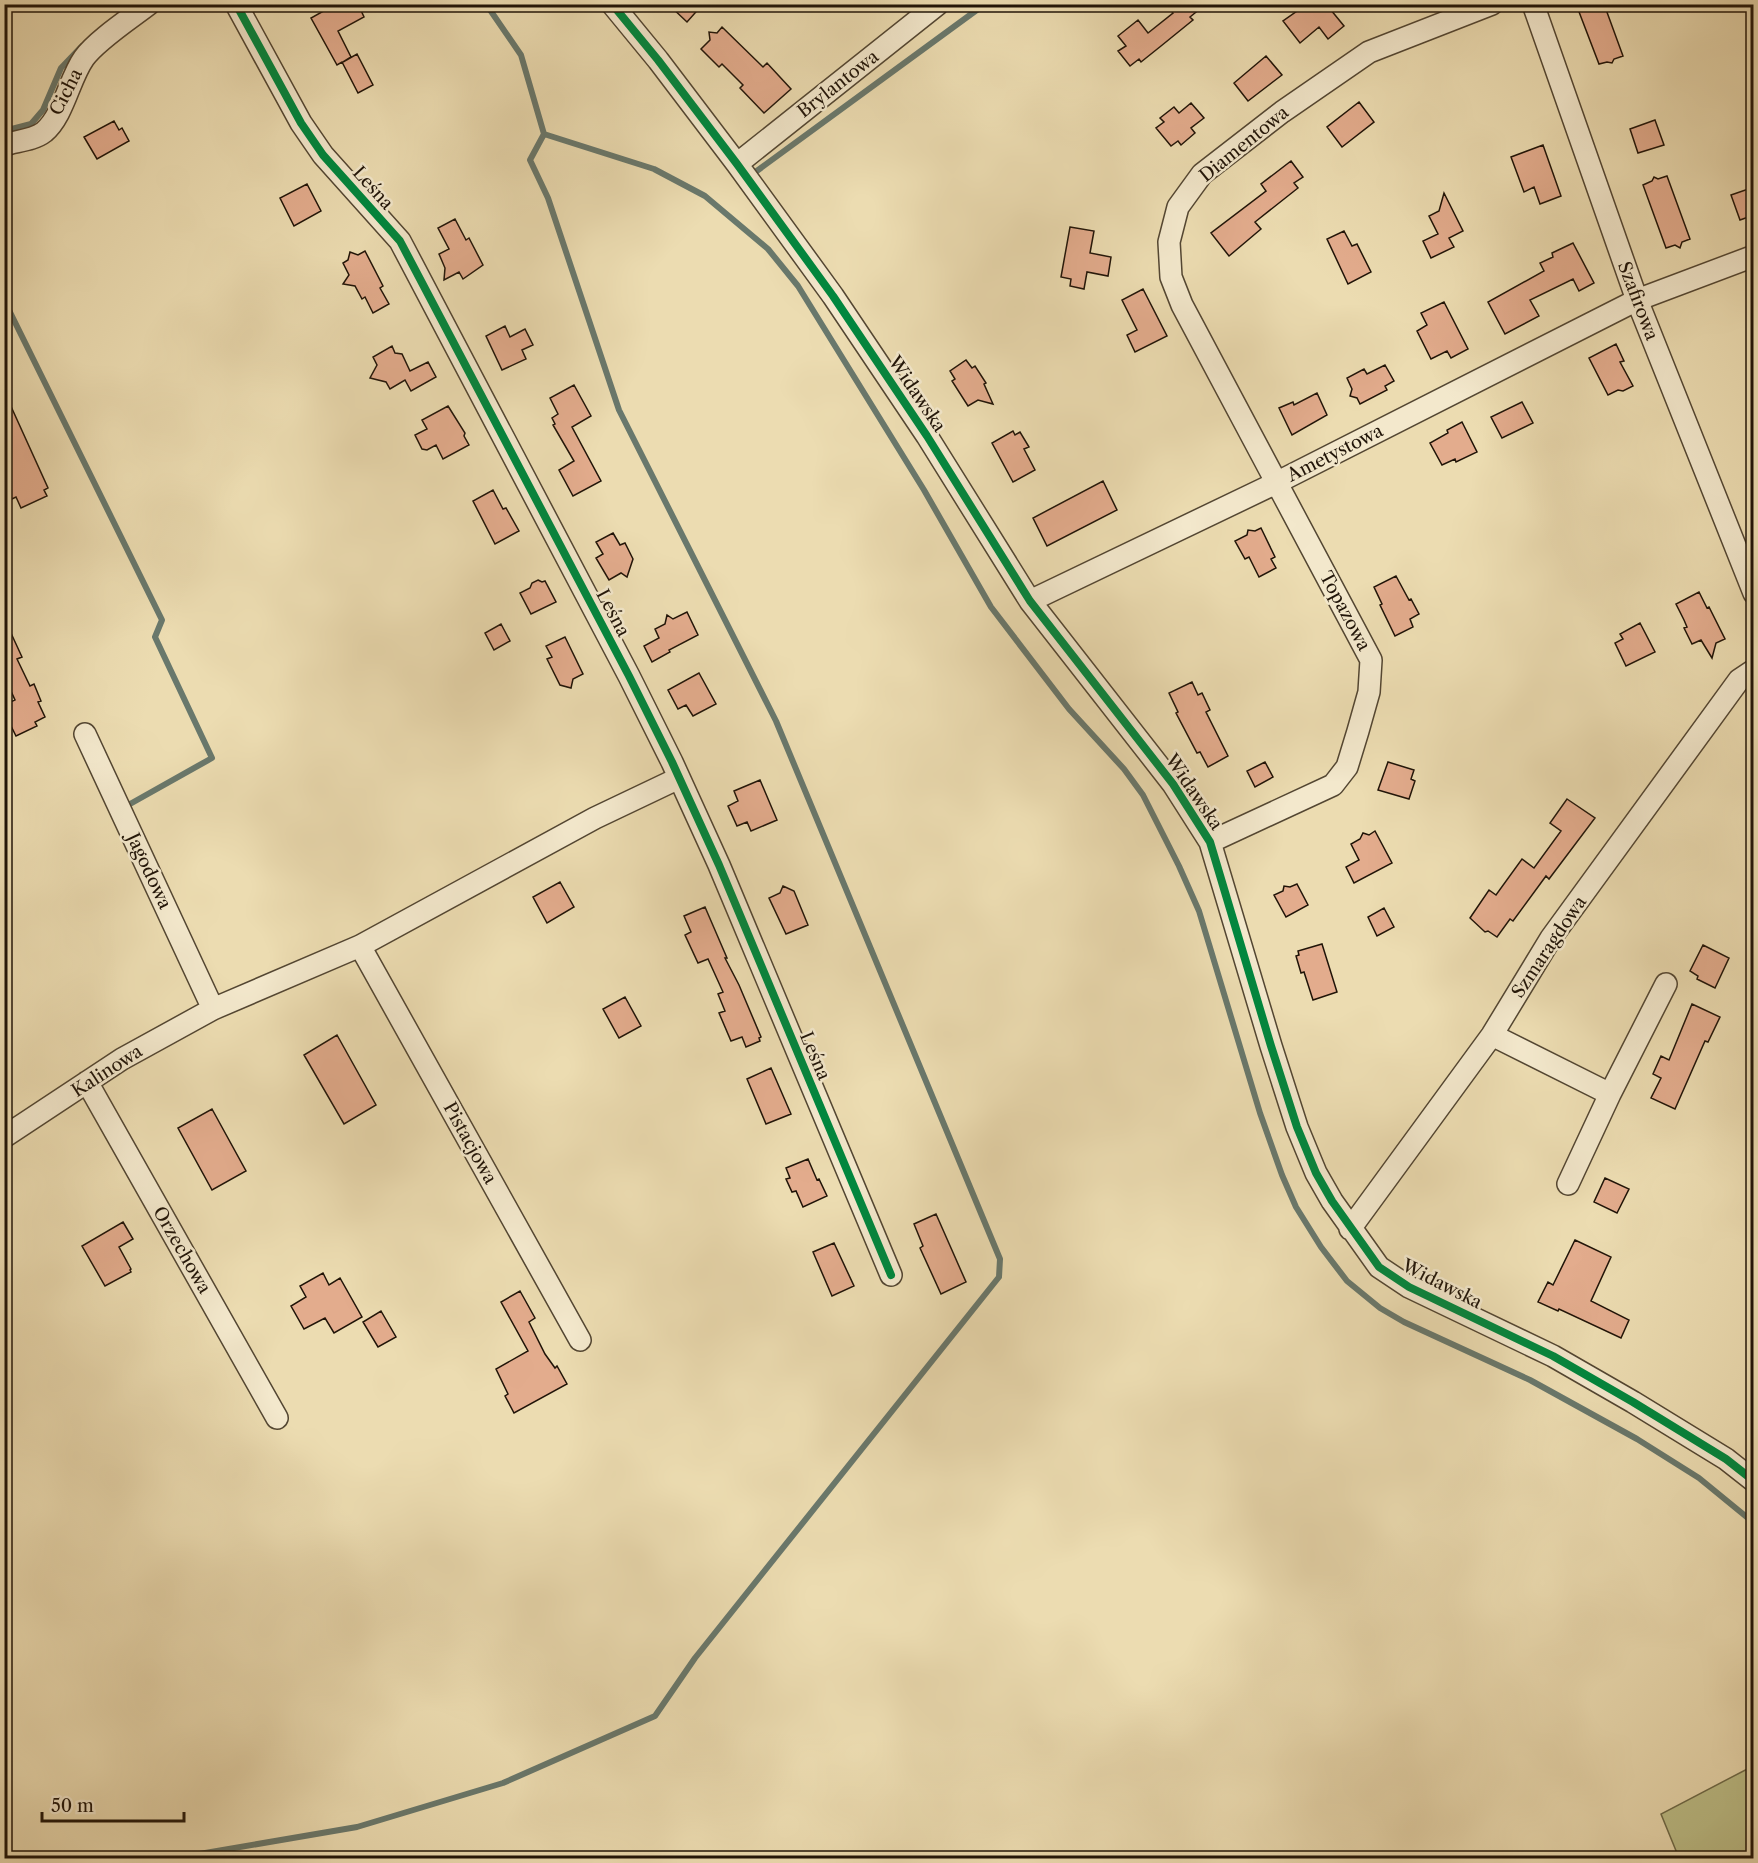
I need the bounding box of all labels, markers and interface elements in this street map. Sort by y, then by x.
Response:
street label: Brylantowa [793,45,883,122]
street label: Cicha [45,64,87,119]
street label: Diamentowa [1195,101,1293,187]
street label: Leśna [348,162,398,214]
street label: Szafirowa [1613,259,1663,344]
street label: Widawska [883,351,951,437]
street label: Ametystowa [1282,419,1387,487]
street label: Topazowa [1315,567,1375,655]
street label: Leśna [591,586,635,641]
street label: Widawska [1160,749,1228,835]
street label: Jagodowa [121,827,176,913]
street label: Szmaragdowa [1507,892,1591,1002]
street label: Leśna [795,1028,835,1084]
street label: Kalinowa [67,1040,147,1102]
street label: Pistacjowa [439,1098,502,1188]
street label: Orzechowa [148,1202,216,1298]
street label: Widawska [1397,1254,1486,1314]
scale bar [42,1785,184,1823]
text: 50 m [51,1795,94,1817]

